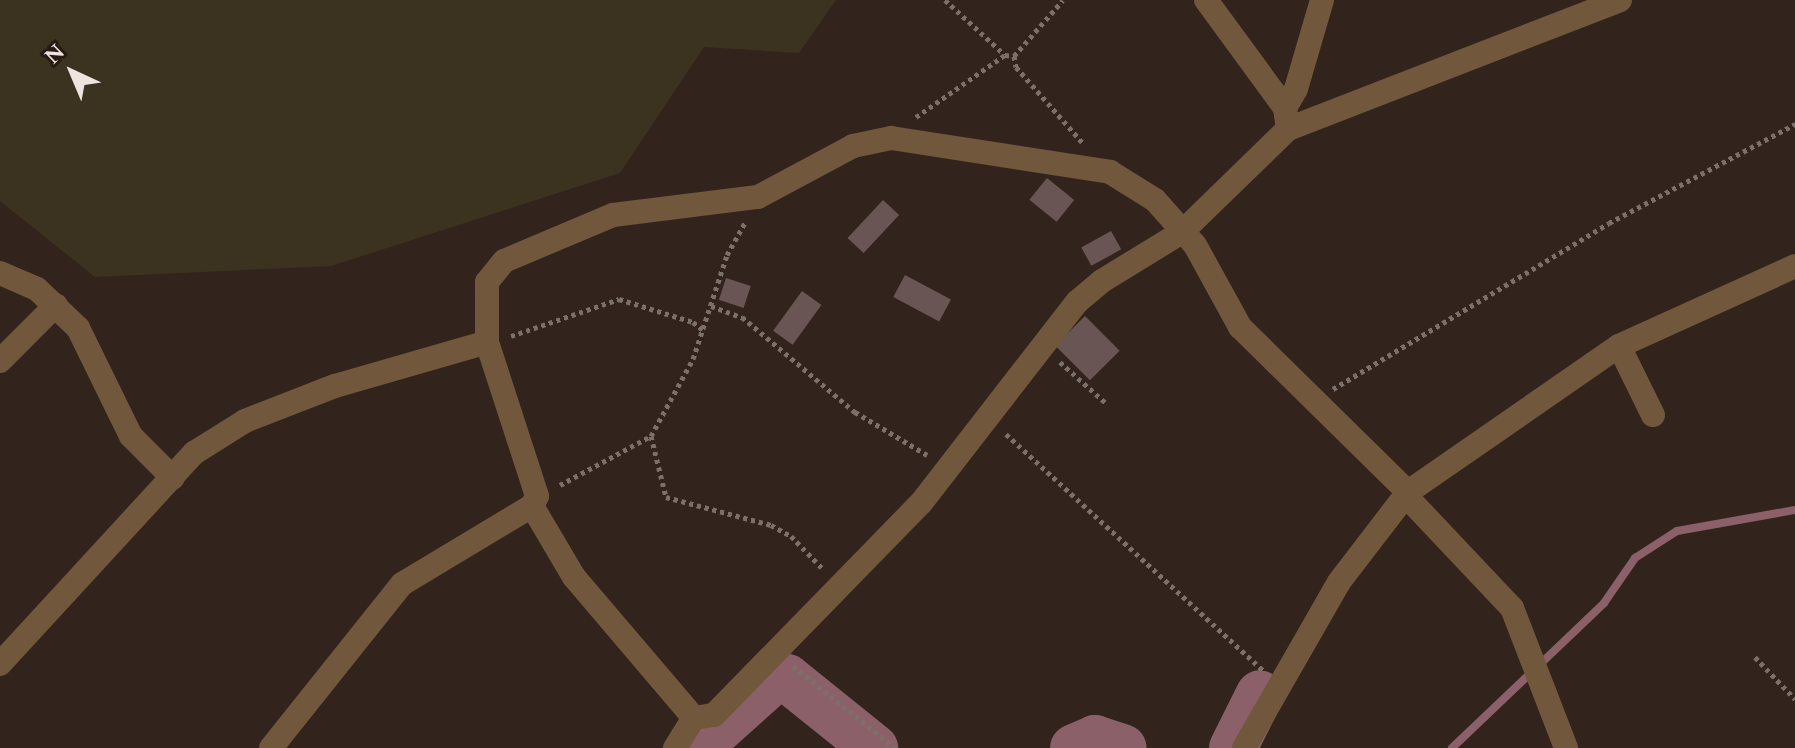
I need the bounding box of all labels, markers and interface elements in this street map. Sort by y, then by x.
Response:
north arrow [32,32,112,112]
text: N [37,36,73,72]

